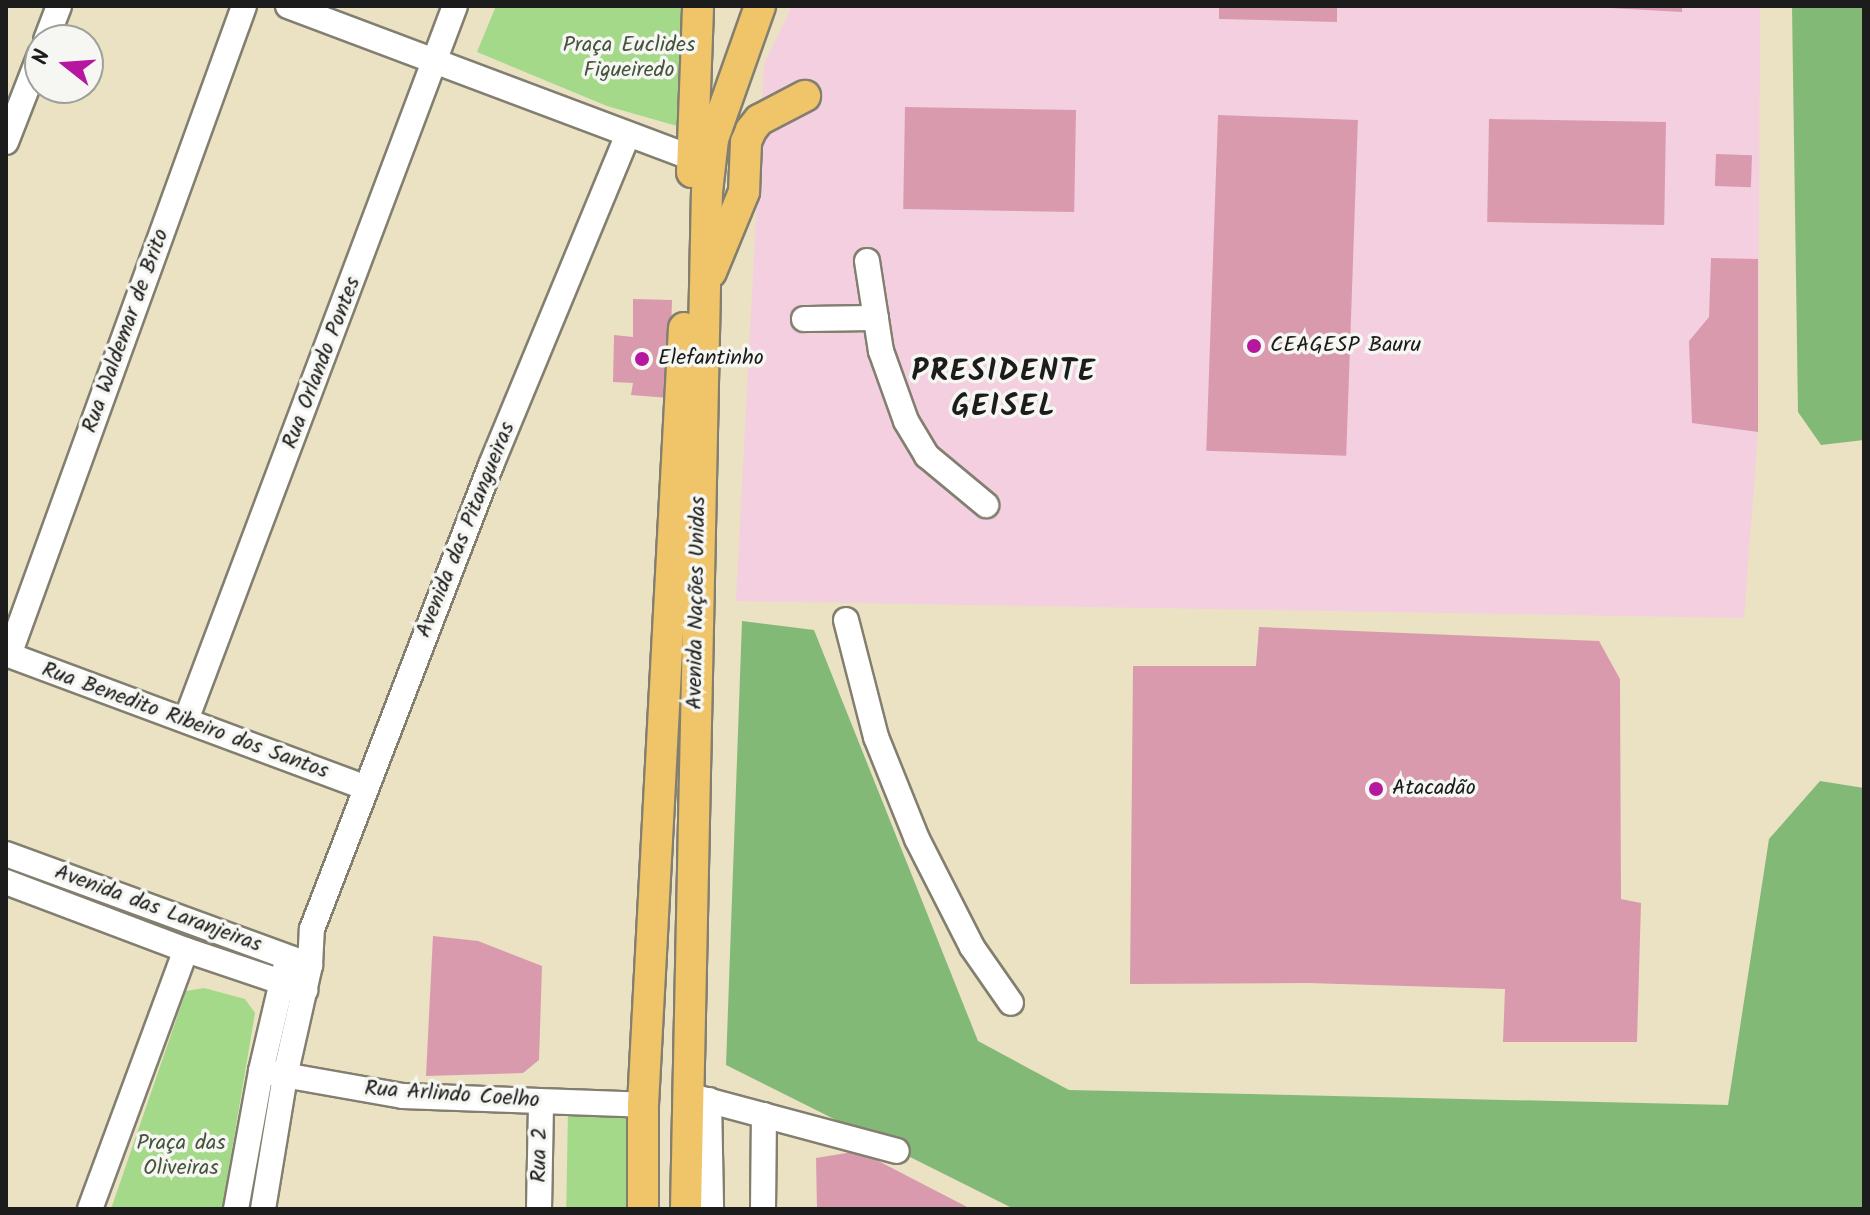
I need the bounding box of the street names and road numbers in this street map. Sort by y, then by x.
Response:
street label: Rua Waldemar de Brito [77,225,175,437]
street label: Rua Orlando Pontes [277,273,367,453]
street label: Avenida das Pitangueiras [411,418,521,642]
street label: Avenida Nações Unidas [682,496,712,710]
street label: Rua Benedito Ribeiro dos Santos [38,657,332,785]
street label: Avenida das Laranjeiras [51,859,265,959]
street label: Rua Arlindo Coelho [364,1076,540,1114]
street label: Rua 2 [526,1127,554,1183]

